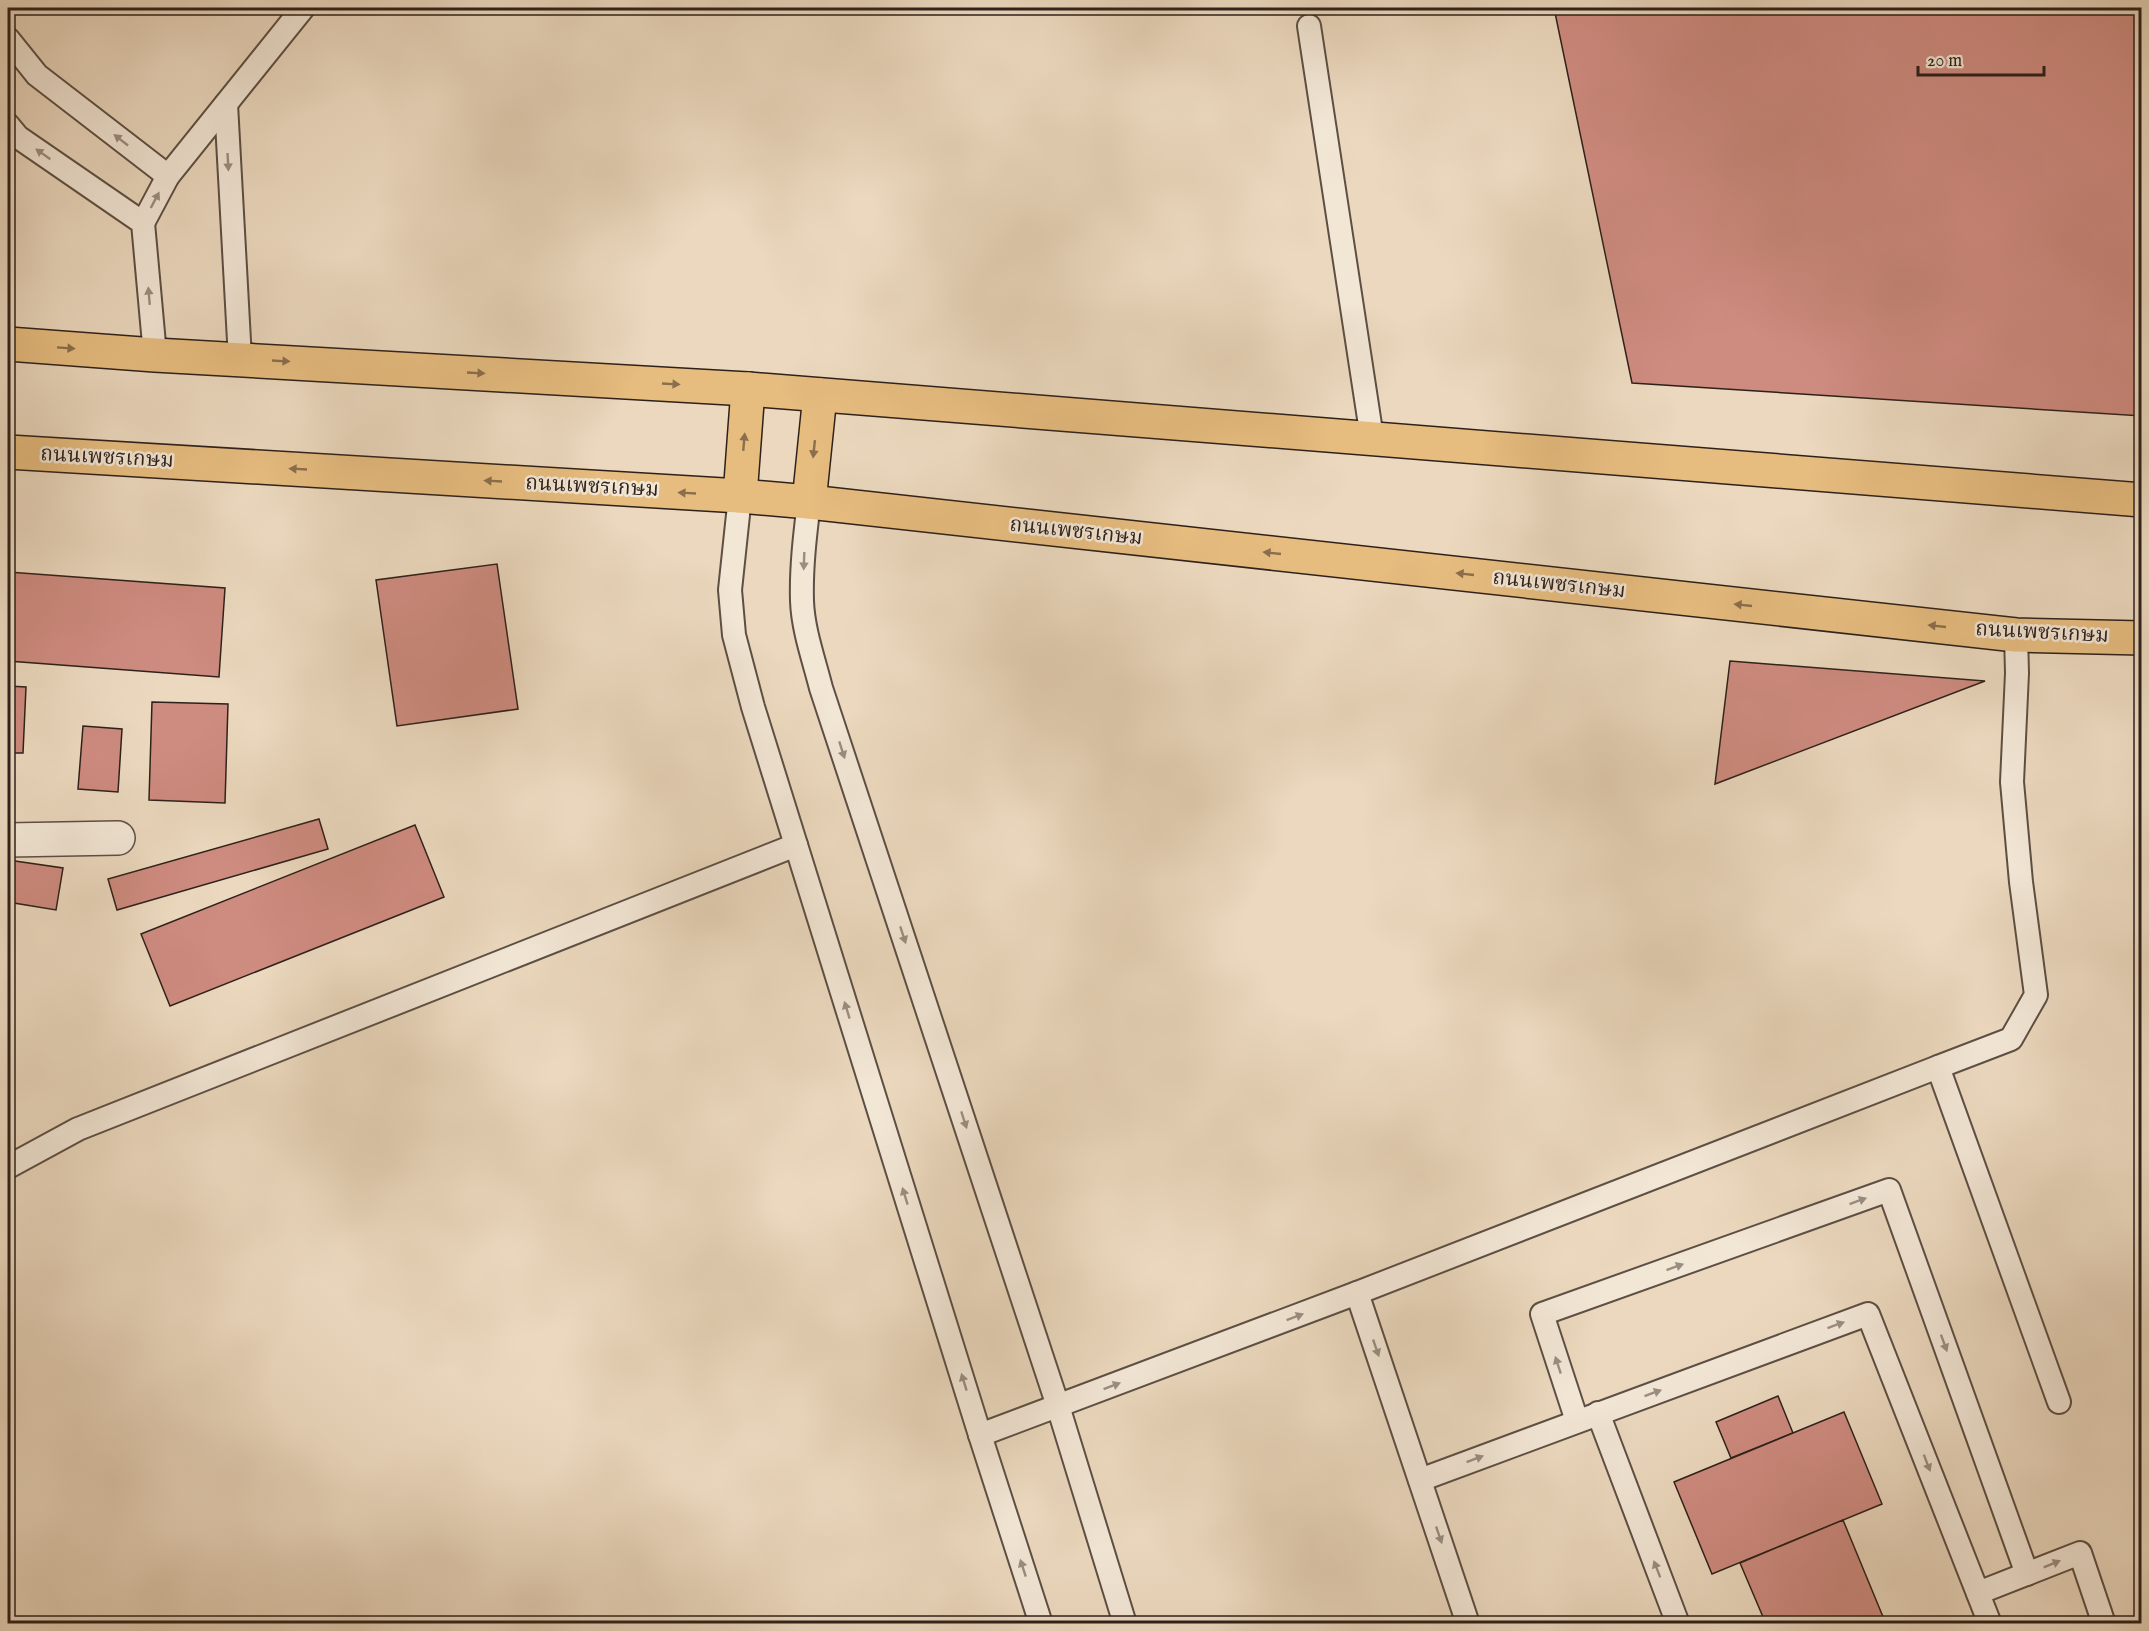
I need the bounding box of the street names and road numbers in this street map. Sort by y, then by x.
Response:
street label: ถนนเพชรเกษม [40,441,174,475]
street label: ถนนเพชรเกษม [525,470,659,504]
street label: ถนนเพชรเกษม [1008,512,1144,552]
street label: ถนนเพชรเกษม [1491,565,1627,605]
street label: ถนนเพชรเกษม [1975,616,2109,650]

